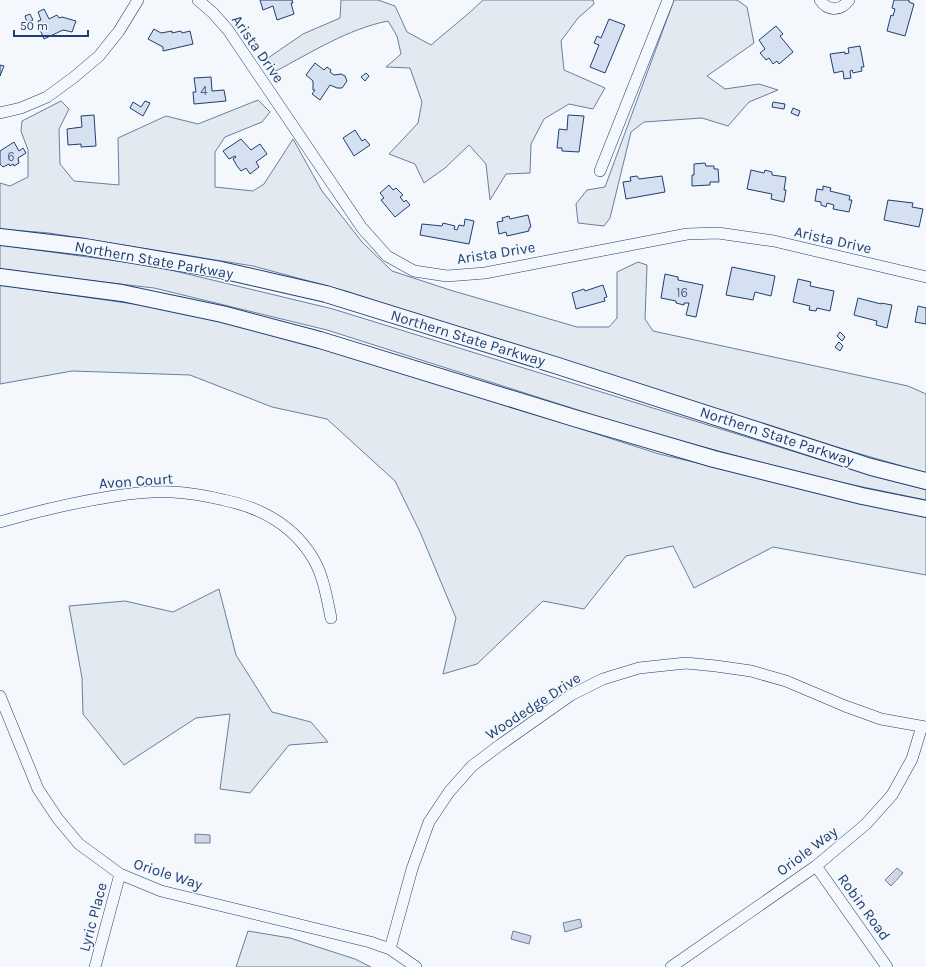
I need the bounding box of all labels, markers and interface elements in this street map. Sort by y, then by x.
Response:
scale bar [14,12,88,38]
street label: Arista Drive [228,12,288,86]
text: 50 m [20,19,48,33]
house number: 4 [200,83,208,98]
house number: 6 [7,149,15,164]
street label: Arista Drive [793,222,873,258]
street label: Northern State Parkway [73,237,235,283]
street label: Arista Drive [456,238,536,268]
house number: 16 [676,285,688,300]
street label: Northern State Parkway [389,306,547,370]
street label: Northern State Parkway [698,403,856,469]
street label: Avon Court [98,469,174,493]
street label: Woodedge Drive [482,669,584,743]
street label: Oriole Way [773,822,841,880]
street label: Oriole Way [131,854,205,894]
street label: Robin Road [834,870,894,944]
street label: Lyric Place [75,880,111,954]

